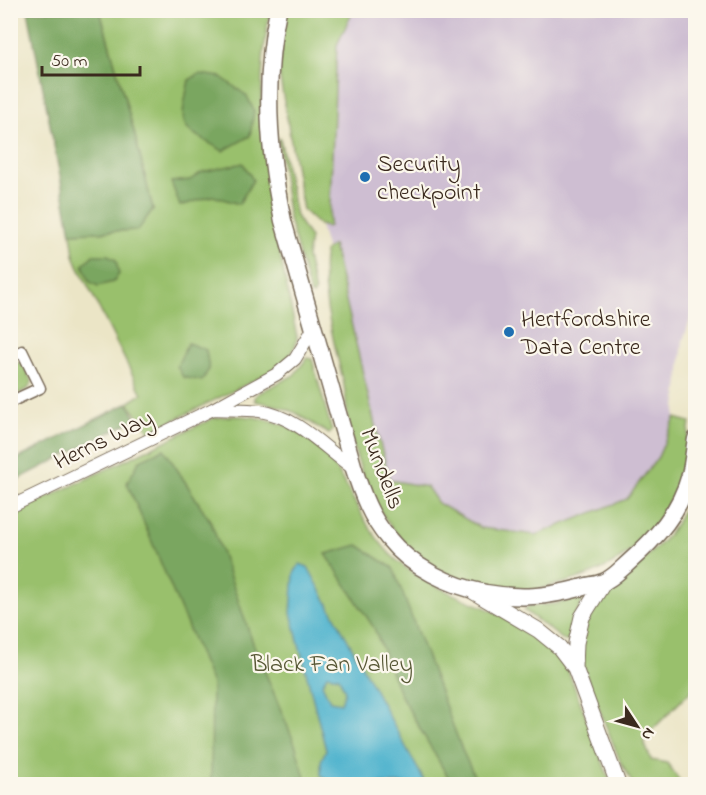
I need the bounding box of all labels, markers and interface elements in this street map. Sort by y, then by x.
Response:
scale bar [42,39,140,77]
text: 50 m [51,49,88,75]
place label: Security checkpoint [377,148,481,211]
marker: Security checkpoint [358,170,372,184]
place label: Hertfordshire Data Centre [520,303,651,366]
marker: Hertfordshire Data Centre [502,325,516,339]
street label: Herns Way [48,402,160,481]
street label: Mundells [349,423,412,515]
park label: Black Fan Valley [250,648,413,684]
north arrow [607,696,667,756]
text: N [635,722,660,745]

